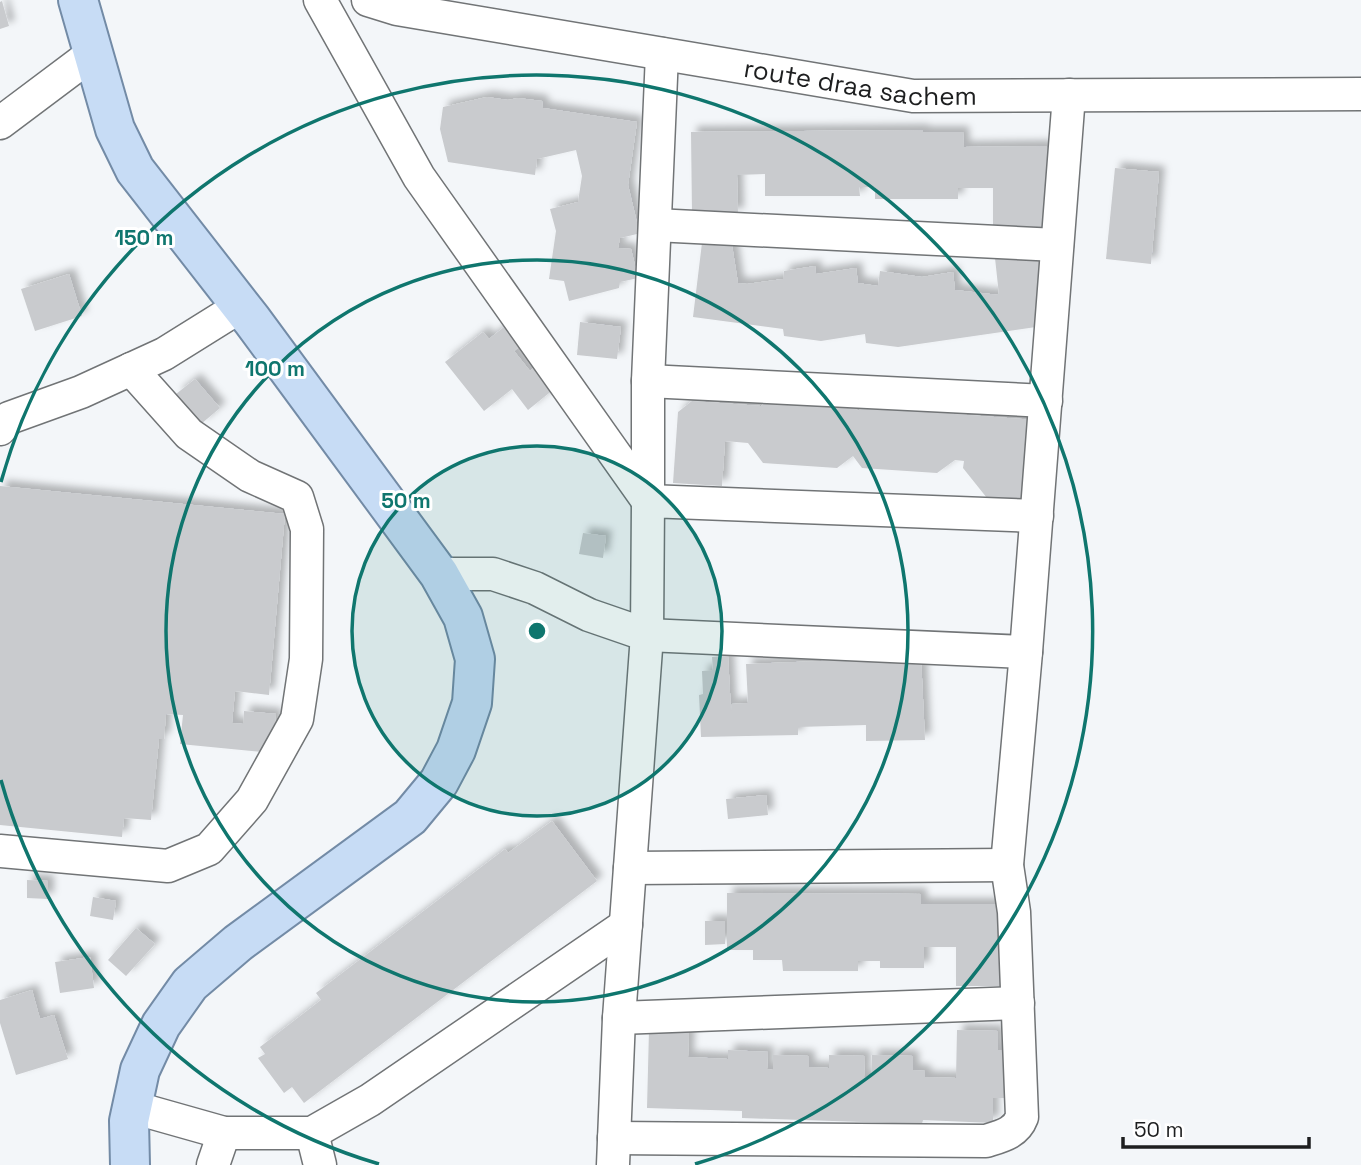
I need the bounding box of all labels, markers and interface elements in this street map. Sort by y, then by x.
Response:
street label: route draa sachem [741,51,977,113]
text: 150 m [115,224,173,251]
text: 100 m [245,355,305,382]
text: 50 m [381,487,431,514]
centre of rings [525,619,549,643]
scale bar [1123,1106,1308,1150]
text: 50 m [1134,1116,1184,1143]

